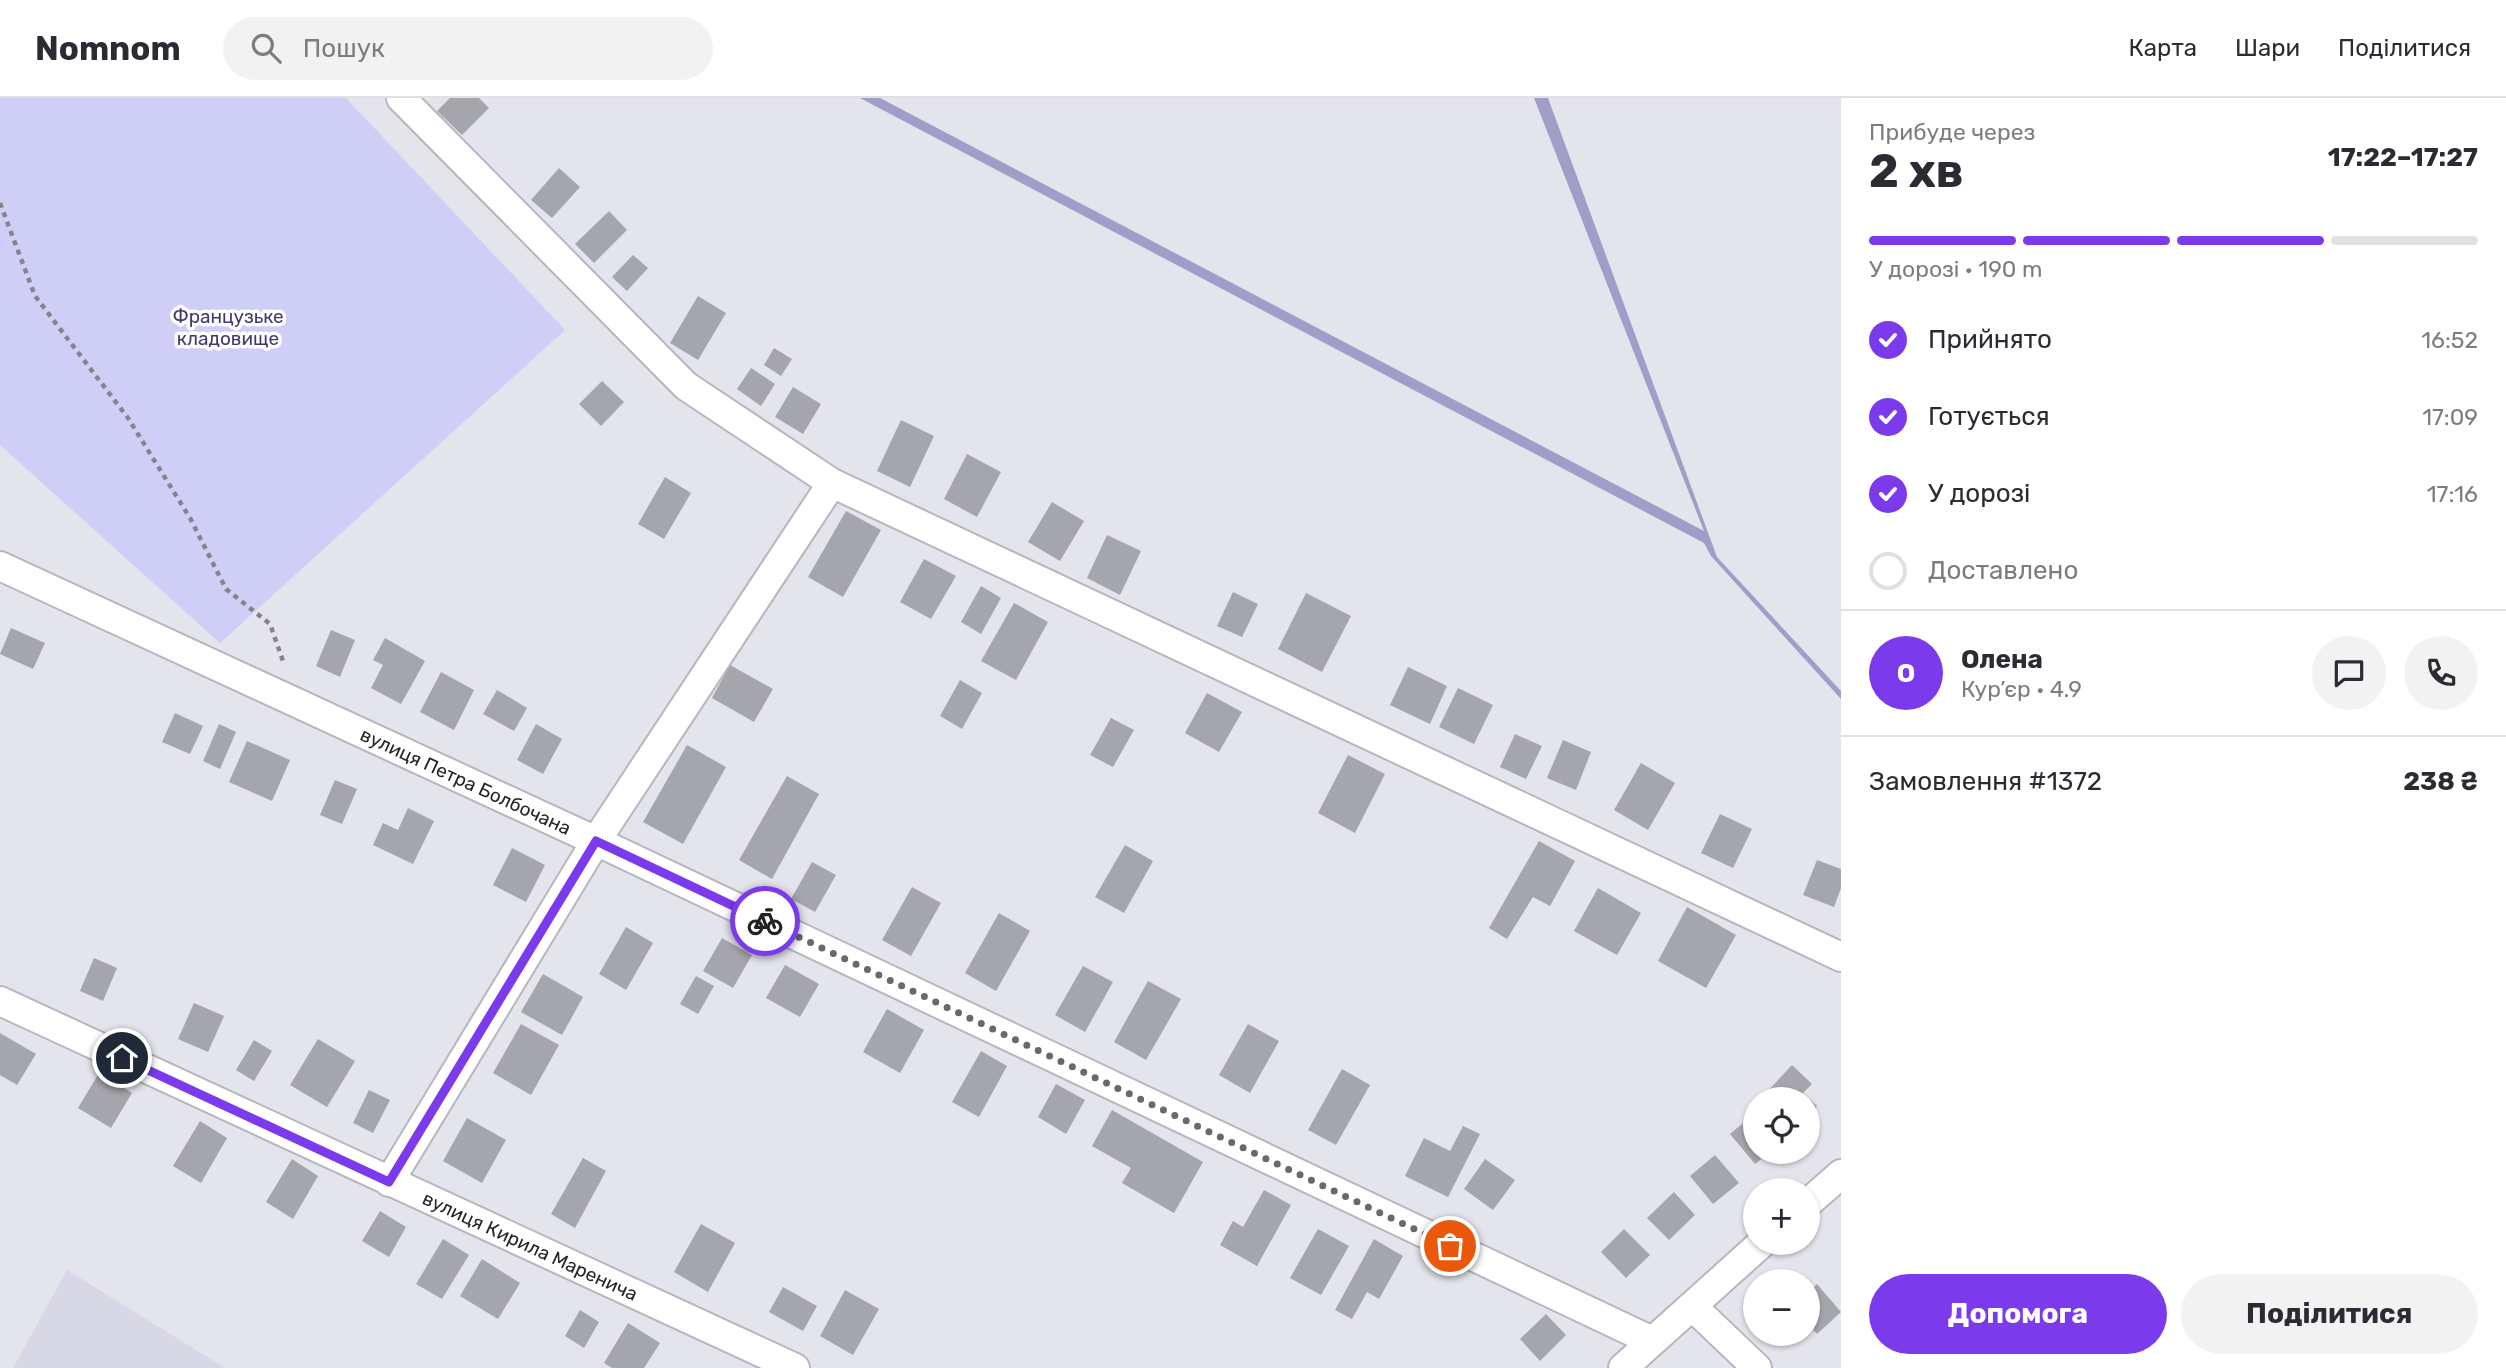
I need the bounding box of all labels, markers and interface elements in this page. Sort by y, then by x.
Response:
search box [223,17,713,80]
text: Nomnom [35,29,181,68]
icon: search [247,29,285,67]
text: Пошук [303,33,385,64]
text: Карта [2128,34,2197,62]
text: Шари [2235,34,2300,62]
text: Поділитися [2338,34,2471,62]
text: Прибуде через [1869,118,2035,146]
text: 17:22–17:27 [2328,142,2478,173]
text: 2 хв [1869,144,1964,199]
text: У дорозі · 190 m [1869,255,2042,283]
park label: Французьке кладовище [172,305,284,350]
icon: check [1869,321,1907,359]
text: Прийнято [1928,324,2052,355]
text: 16:52 [2421,326,2478,354]
icon: check [1869,398,1907,436]
text: Готується [1928,401,2050,432]
text: 17:09 [2422,403,2478,431]
icon: check [1869,475,1907,513]
text: У дорозі [1928,478,2030,509]
text: 17:16 [2427,480,2478,508]
text: Доставлено [1928,555,2078,586]
button: chat [2312,636,2386,710]
button: phone [2404,636,2478,710]
text: Олена [1961,644,2043,675]
text: О [1897,658,1915,689]
text: Кур’єр · 4.9 [1961,675,2082,703]
street label: вулиця Петра Болбочана [357,722,575,839]
text: Замовлення #1372 [1869,766,2102,797]
text: 238 ₴ [2403,766,2478,797]
courier [730,886,800,956]
icon: bike [746,902,784,940]
pin [92,1028,152,1088]
icon: home [103,1039,141,1077]
map controls [1743,1087,1820,1346]
button: locate [1743,1087,1820,1164]
button: + [1743,1178,1820,1255]
street label: вулиця Кирила Маренича [419,1186,641,1305]
pin [1420,1216,1480,1276]
icon: bag [1431,1227,1469,1265]
button: − [1743,1269,1820,1346]
button: Допомога [1869,1274,2167,1354]
button: Поділитися [2181,1274,2478,1354]

